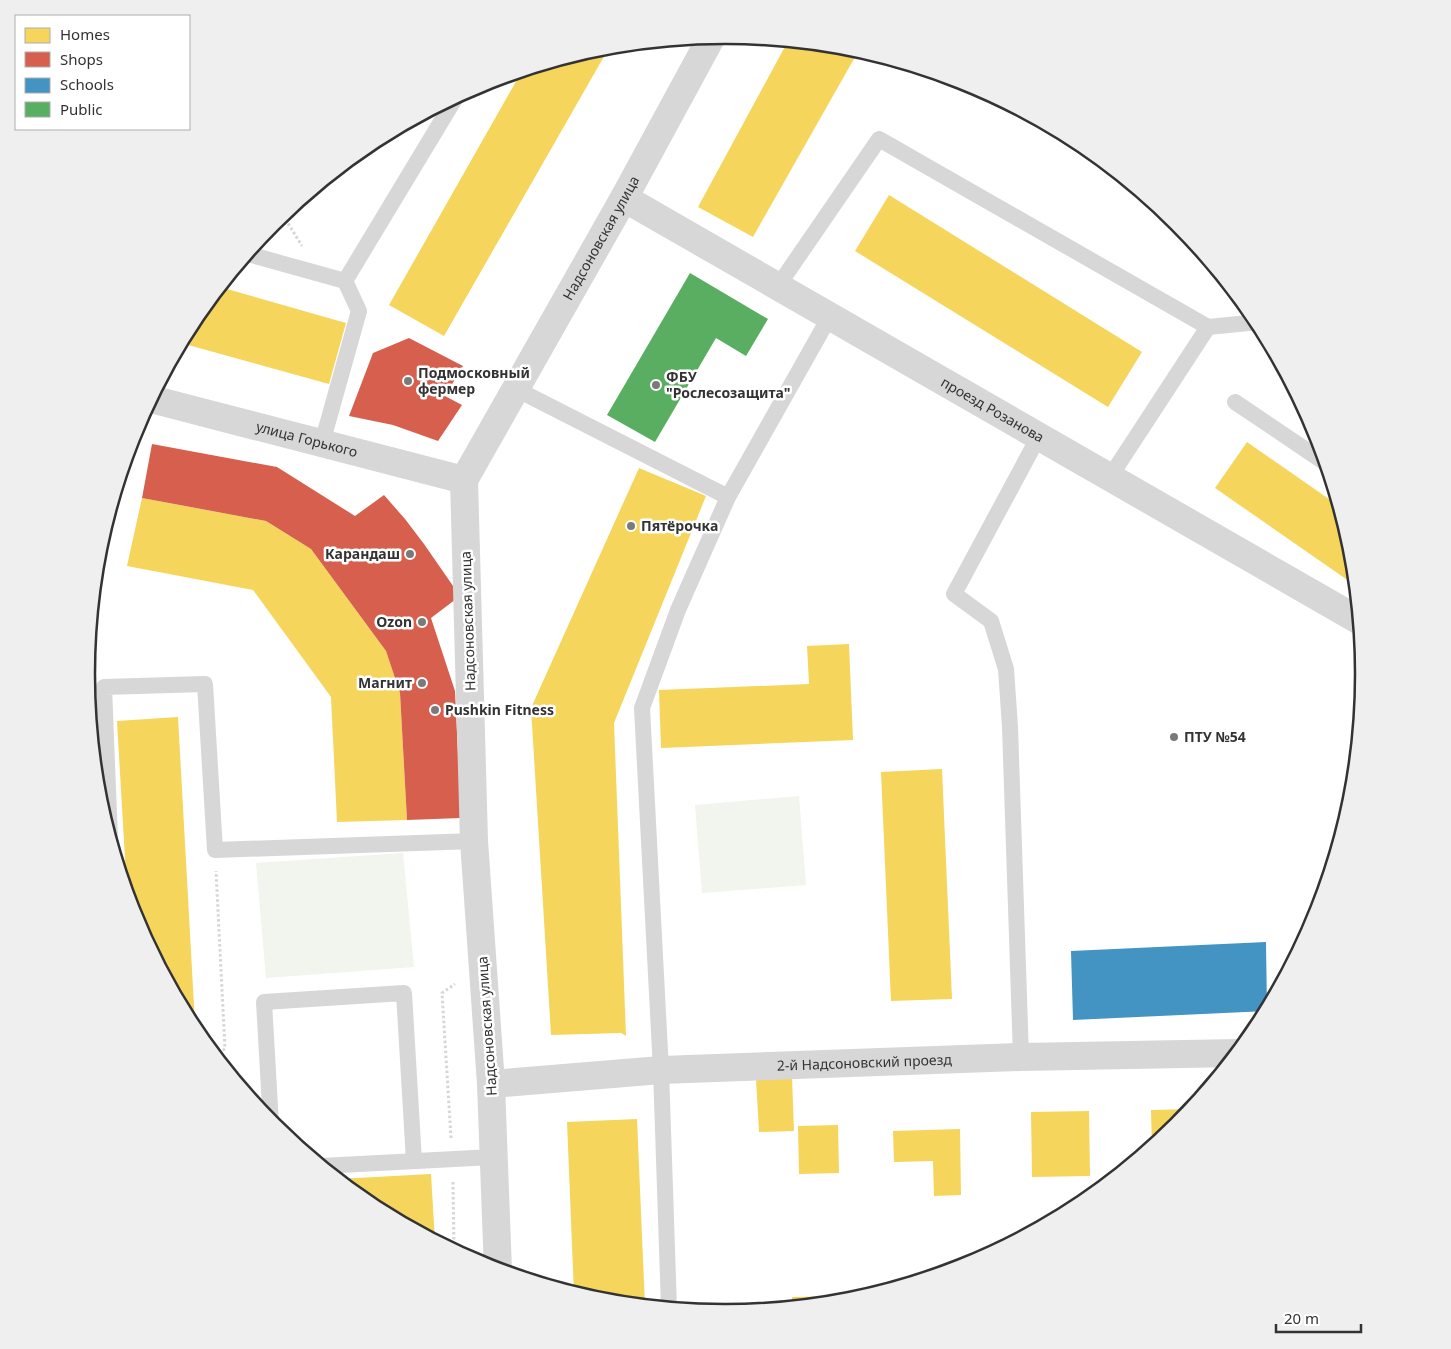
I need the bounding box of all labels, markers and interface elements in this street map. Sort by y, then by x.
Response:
legend [15,15,190,130]
text: Homes [60,24,110,44]
text: Shops [60,49,103,69]
text: Schools [60,74,114,94]
text: Public [60,99,103,119]
street label: Надсоновская улица [558,172,643,303]
place label: Подмосковный фермер [418,363,530,398]
place label: ФБУ "Рослесозащита" [666,367,790,402]
street label: проезд Розанова [938,372,1048,446]
marker: Подмосковный фермер [402,375,414,387]
marker: ФБУ "Рослесозащита" [650,379,662,391]
street label: улица Горького [254,417,360,461]
place label: Пятёрочка [641,516,718,535]
marker: Пятёрочка [625,520,637,532]
place label: Карандаш [325,544,400,563]
marker: Карандаш [404,548,416,560]
street label: Надсоновская улица [456,551,479,691]
place label: Ozon [376,612,412,631]
marker: Ozon [416,616,428,628]
place label: Магнит [358,673,412,692]
marker: Магнит [416,677,428,689]
place label: Pushkin Fitness [445,700,554,719]
marker: Pushkin Fitness [429,704,441,716]
place label: ПТУ №54 [1184,727,1246,746]
marker: ПТУ №54 [1168,731,1180,743]
street label: Надсоновская улица [472,956,501,1096]
street label: 2-й Надсоновский проезд [776,1049,953,1075]
scale bar [1276,1302,1361,1334]
text: 20 m [1284,1308,1319,1328]

